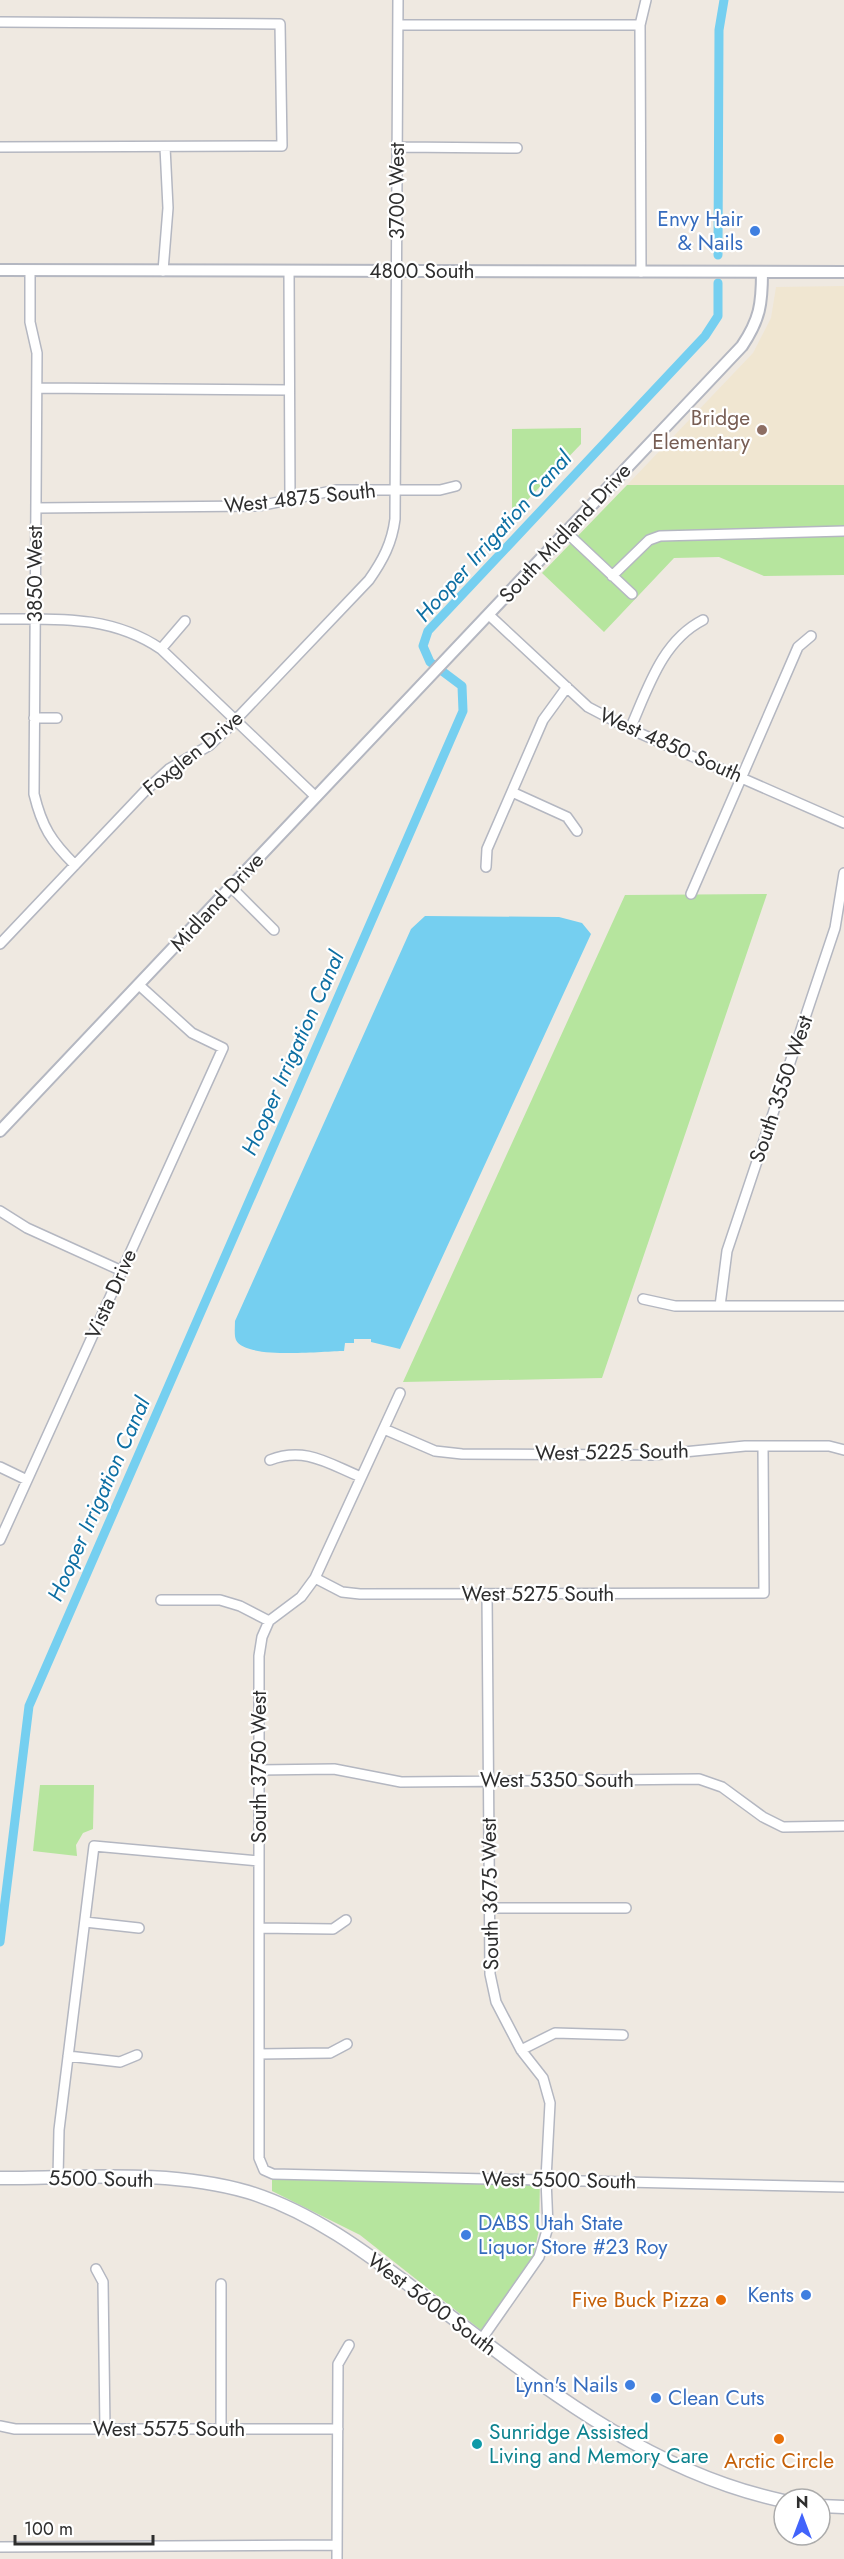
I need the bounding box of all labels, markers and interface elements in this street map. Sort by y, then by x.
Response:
street label: 3700 West [382,142,412,240]
place label: Envy Hair & Nails [657,204,744,258]
marker: Envy Hair & Nails [748,224,762,238]
street label: 4800 South [369,256,475,286]
place label: Bridge Elementary [652,403,751,457]
marker: Bridge Elementary [755,423,769,437]
water label: Hooper Irrigation Canal [407,442,579,629]
street label: South Midland Drive [492,456,638,610]
street label: West 4875 South [223,475,377,521]
street label: 3850 West [20,525,50,623]
street label: West 4850 South [594,700,748,790]
street label: Foxglen Drive [136,703,250,803]
street label: Midland Drive [163,846,271,958]
water label: Hooper Irrigation Canal [233,945,352,1160]
street label: South 3550 West [742,1011,820,1167]
street label: Vista Drive [78,1244,144,1344]
water label: Hooper Irrigation Canal [39,1391,158,1606]
street label: West 5225 South [535,1436,689,1468]
street label: West 5275 South [462,1579,614,1609]
street label: South 3750 West [244,1691,274,1843]
street label: West 5350 South [480,1765,634,1795]
street label: South 3675 West [474,1817,506,1971]
street label: 5500 South [48,2163,154,2195]
street label: West 5500 South [481,2164,637,2196]
place label: DABS Utah State Liquor Store #23 Roy [478,2208,668,2262]
marker: DABS Utah State Liquor Store #23 Roy [459,2228,473,2242]
street label: West 5600 South [361,2245,503,2363]
place label: Kents [747,2280,794,2310]
place label: Five Buck Pizza [572,2285,709,2315]
marker: Kents [799,2288,813,2302]
marker: Five Buck Pizza [714,2293,728,2307]
place label: Lynn's Nails [515,2370,618,2400]
marker: Lynn's Nails [623,2378,637,2392]
place label: Clean Cuts [668,2383,764,2413]
marker: Clean Cuts [649,2391,663,2405]
street label: West 5575 South [93,2414,245,2444]
place label: Sunridge Assisted Living and Memory Care [489,2417,709,2471]
marker: Arctic Circle [772,2432,786,2446]
marker: Sunridge Assisted Living and Memory Care [470,2437,484,2451]
place label: Arctic Circle [724,2446,834,2476]
north arrow [772,2487,832,2547]
text: N [796,2491,808,2514]
scale bar [15,2508,153,2546]
text: 100 m [24,2516,73,2542]

